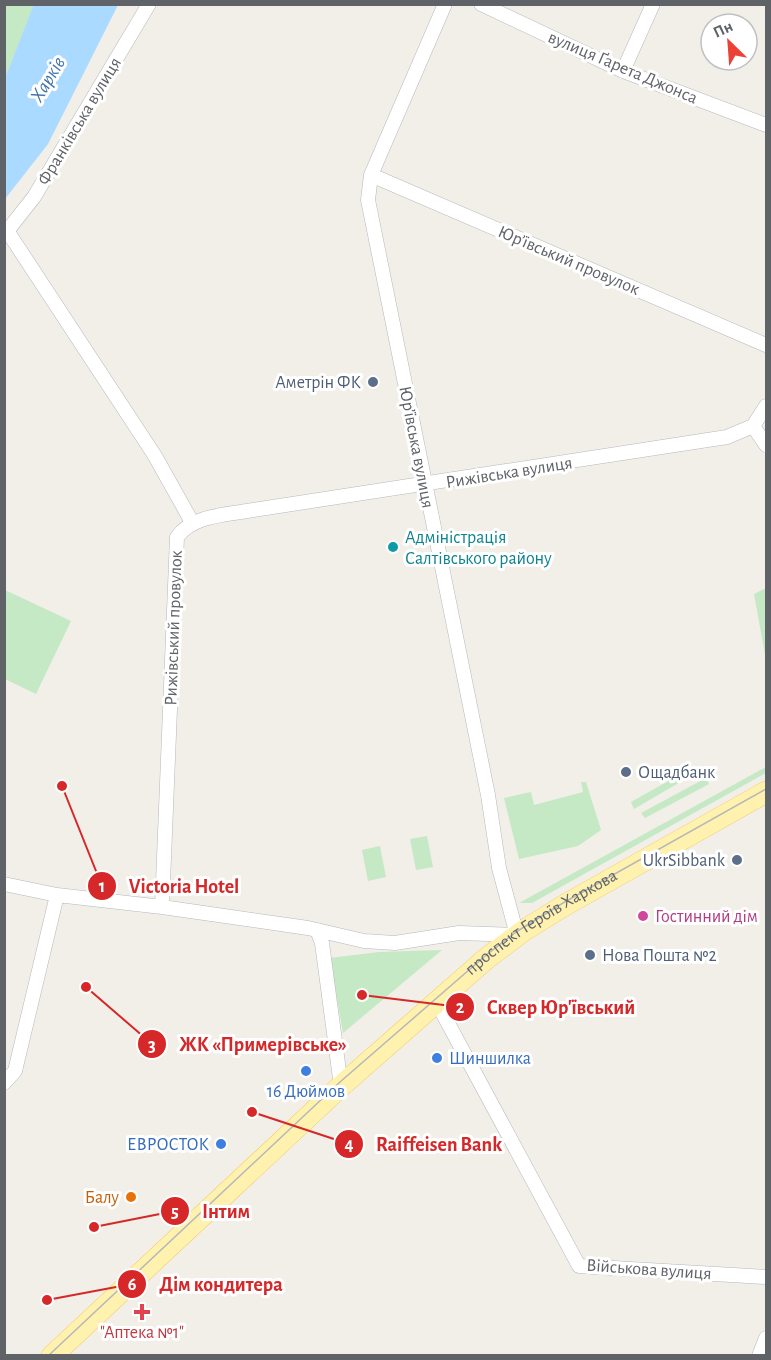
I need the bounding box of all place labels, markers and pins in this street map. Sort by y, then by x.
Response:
place label: Аметрін ФК [275,374,362,392]
marker: Аметрін ФК [366,375,380,389]
place label: Адміністрація Салтівського району [405,529,552,568]
marker: Адміністрація Салтівського району [386,540,400,554]
place label: Ощадбанк [638,763,716,782]
marker: Ощадбанк [619,765,633,779]
place label: UkrSibbank [643,852,726,870]
marker: UkrSibbank [730,853,744,867]
callout: Victoria Hotel [87,867,251,905]
place label: Гостинний дім [655,908,758,926]
marker: Гостинний дім [636,909,650,923]
place label: Нова Пошта №2 [602,947,717,965]
marker: Нова Пошта №2 [583,948,597,962]
callout: Сквер Юр'ївський [445,988,647,1026]
callout: ЖК «Примерівське» [137,1025,358,1063]
place label: Шиншилка [449,1050,531,1068]
marker: Шиншилка [430,1051,444,1065]
marker: 16 Дюймов [299,1064,313,1078]
place label: 16 Дюймов [267,1083,345,1101]
callout: Raiffeisen Bank [334,1125,514,1163]
place label: ЕВРОСТОК [127,1136,210,1154]
marker: ЕВРОСТОК [214,1137,228,1151]
place label: Балу [85,1189,119,1207]
marker: Балу [124,1190,138,1204]
callout: Інтим [160,1192,262,1230]
callout: Дім кондитера [117,1265,295,1303]
marker: "Аптека №1" [135,1305,149,1319]
place label: "Аптека №1" [100,1324,184,1342]

